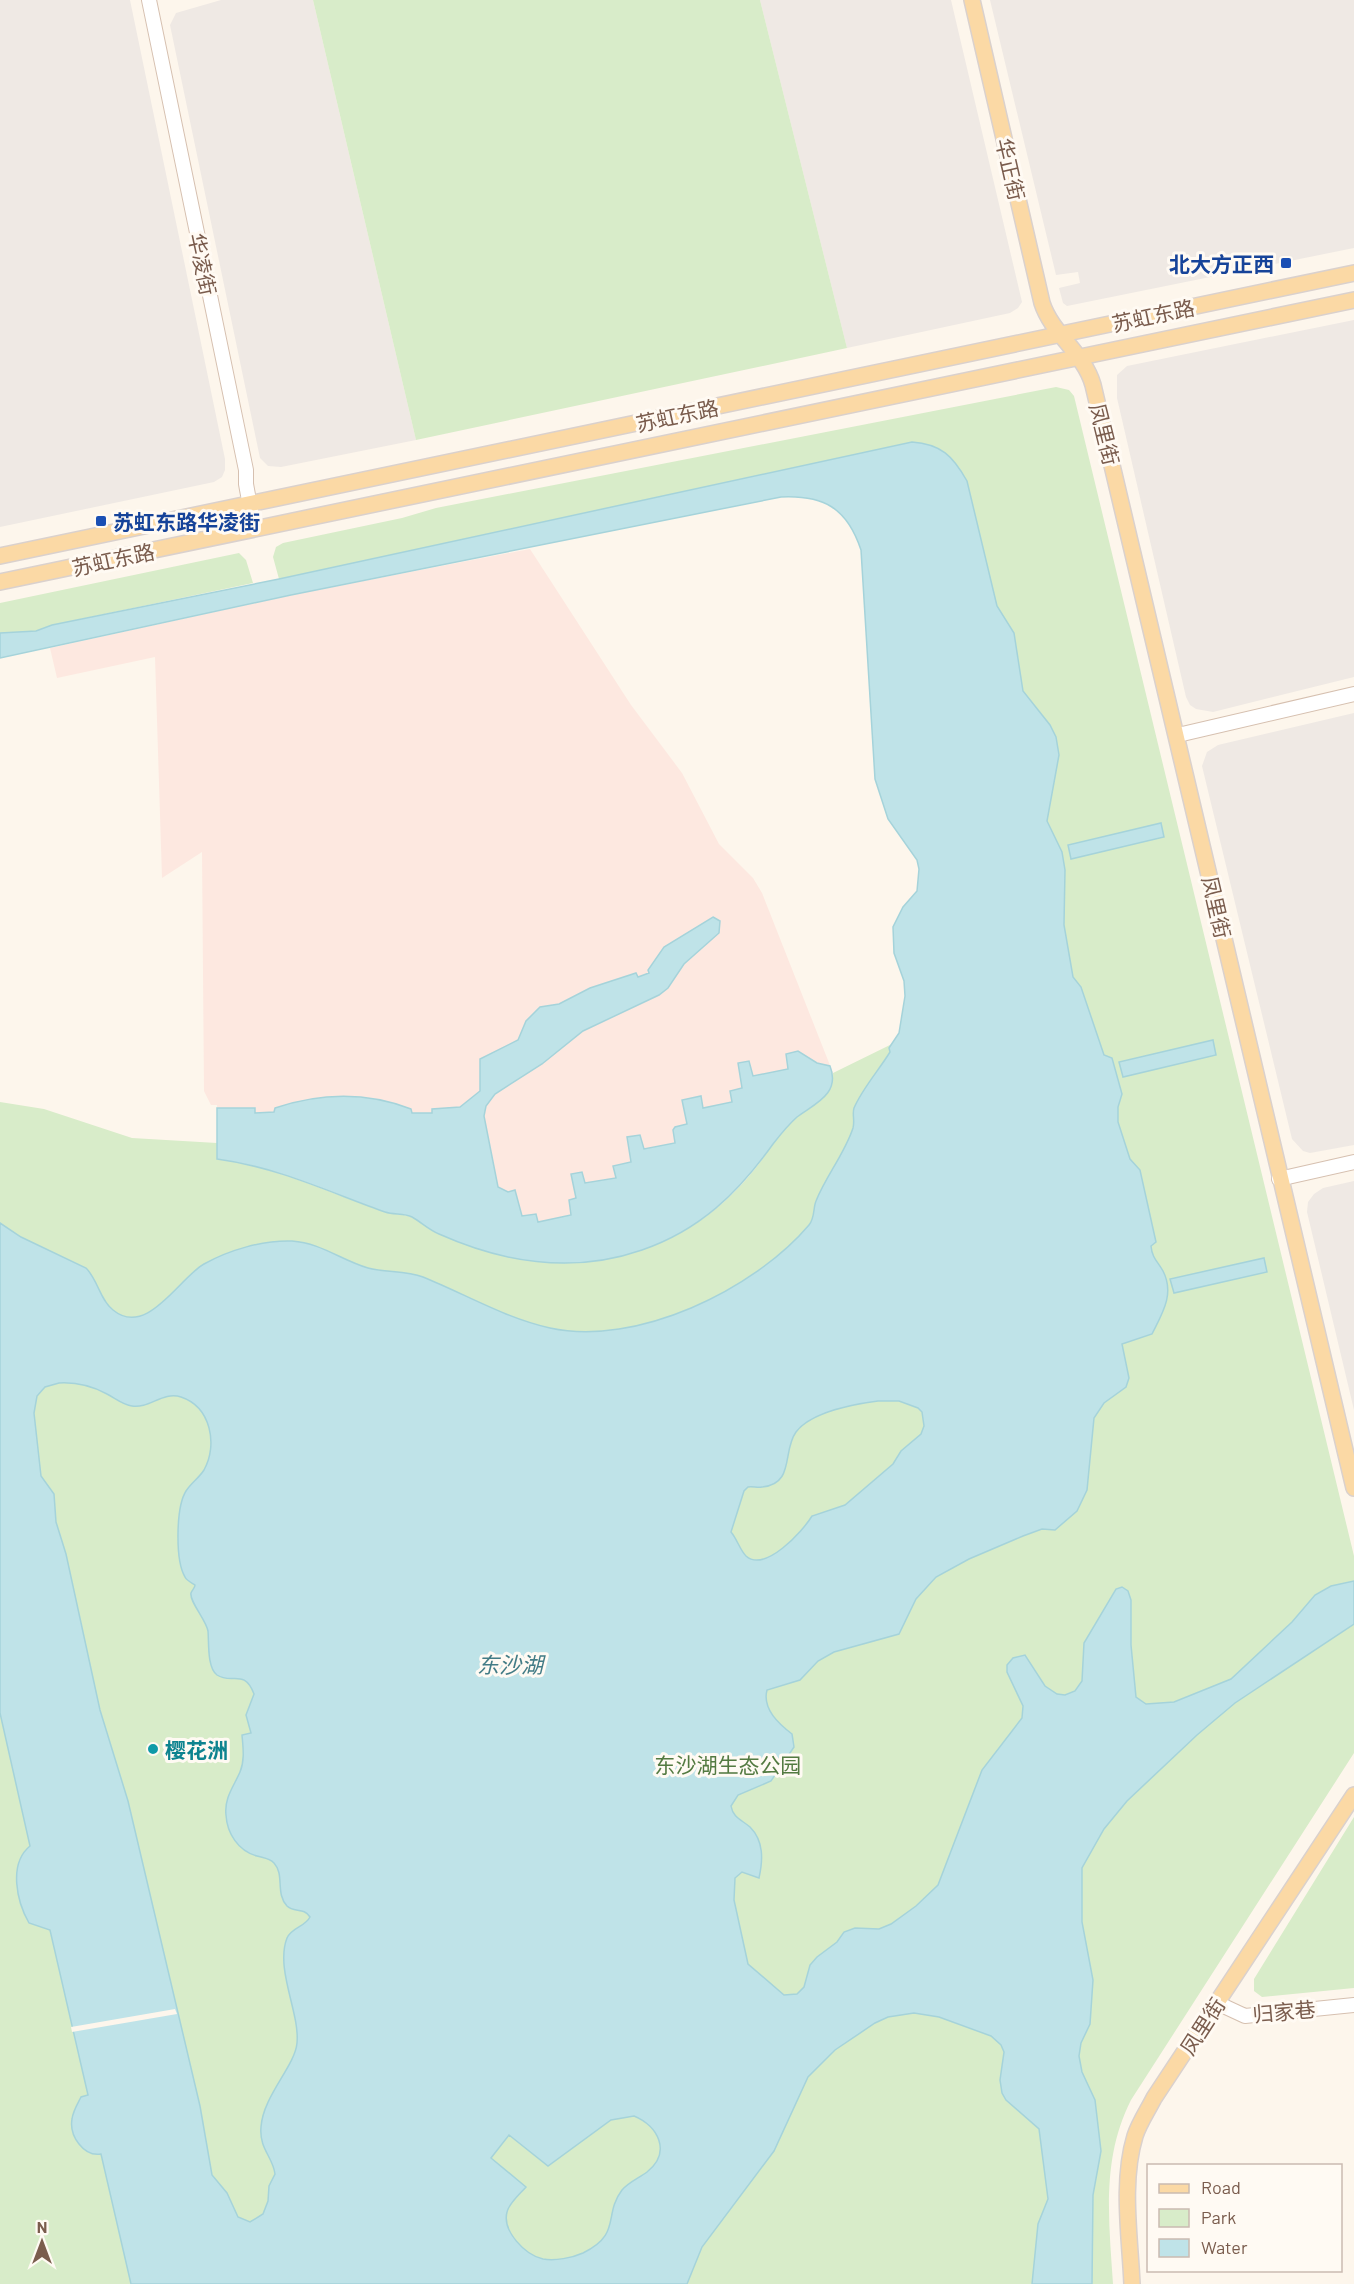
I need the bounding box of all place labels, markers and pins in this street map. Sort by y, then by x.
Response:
place label: 北大方正西 [1169,251,1274,276]
marker: 北大方正西 [1279,256,1293,270]
place label: 苏虹东路华凌街 [113,509,260,534]
marker: 苏虹东路华凌街 [94,514,108,528]
place label: 樱花洲 [165,1737,228,1762]
marker: 樱花洲 [146,1742,160,1756]

